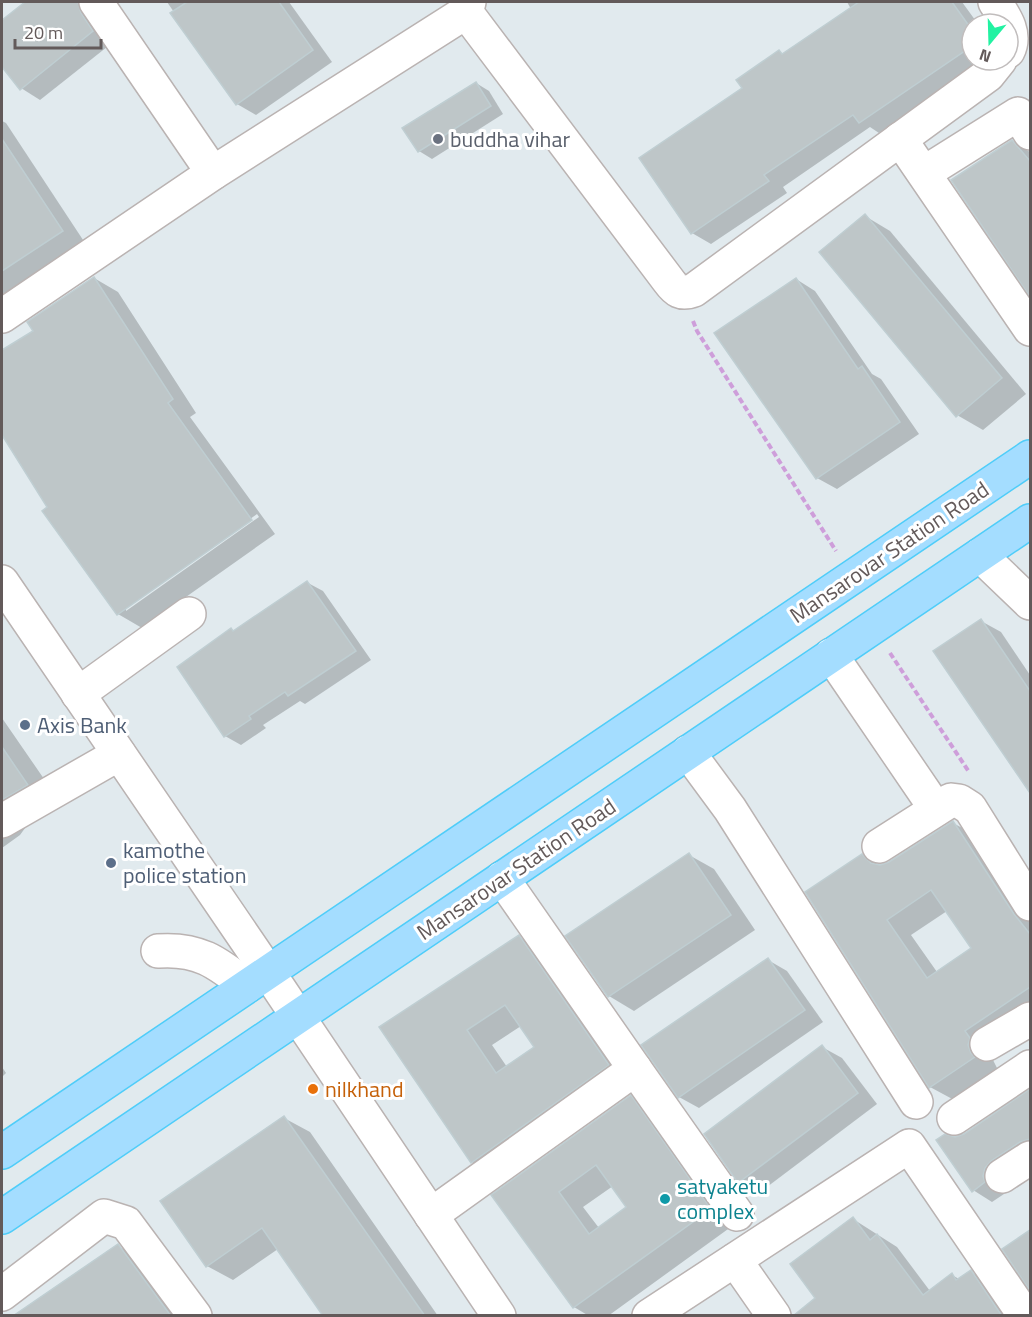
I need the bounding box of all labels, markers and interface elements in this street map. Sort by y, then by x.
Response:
scale bar [15,12,100,50]
north arrow [960,12,1020,72]
text: 20 m [24,19,63,46]
text: N [976,43,994,69]
place label: buddha vihar [450,122,570,156]
marker: buddha vihar [431,132,445,146]
street label: Mansarovar Station Road [782,472,996,632]
place label: Axis Bank [37,708,127,742]
marker: Axis Bank [18,718,32,732]
street label: Mansarovar Station Road [409,789,623,949]
place label: kamothe police station [123,833,246,892]
marker: kamothe police station [104,856,118,870]
place label: nilkhand [325,1072,404,1106]
marker: nilkhand [306,1082,320,1096]
place label: satyaketu complex [677,1169,768,1228]
marker: satyaketu complex [658,1192,672,1206]

